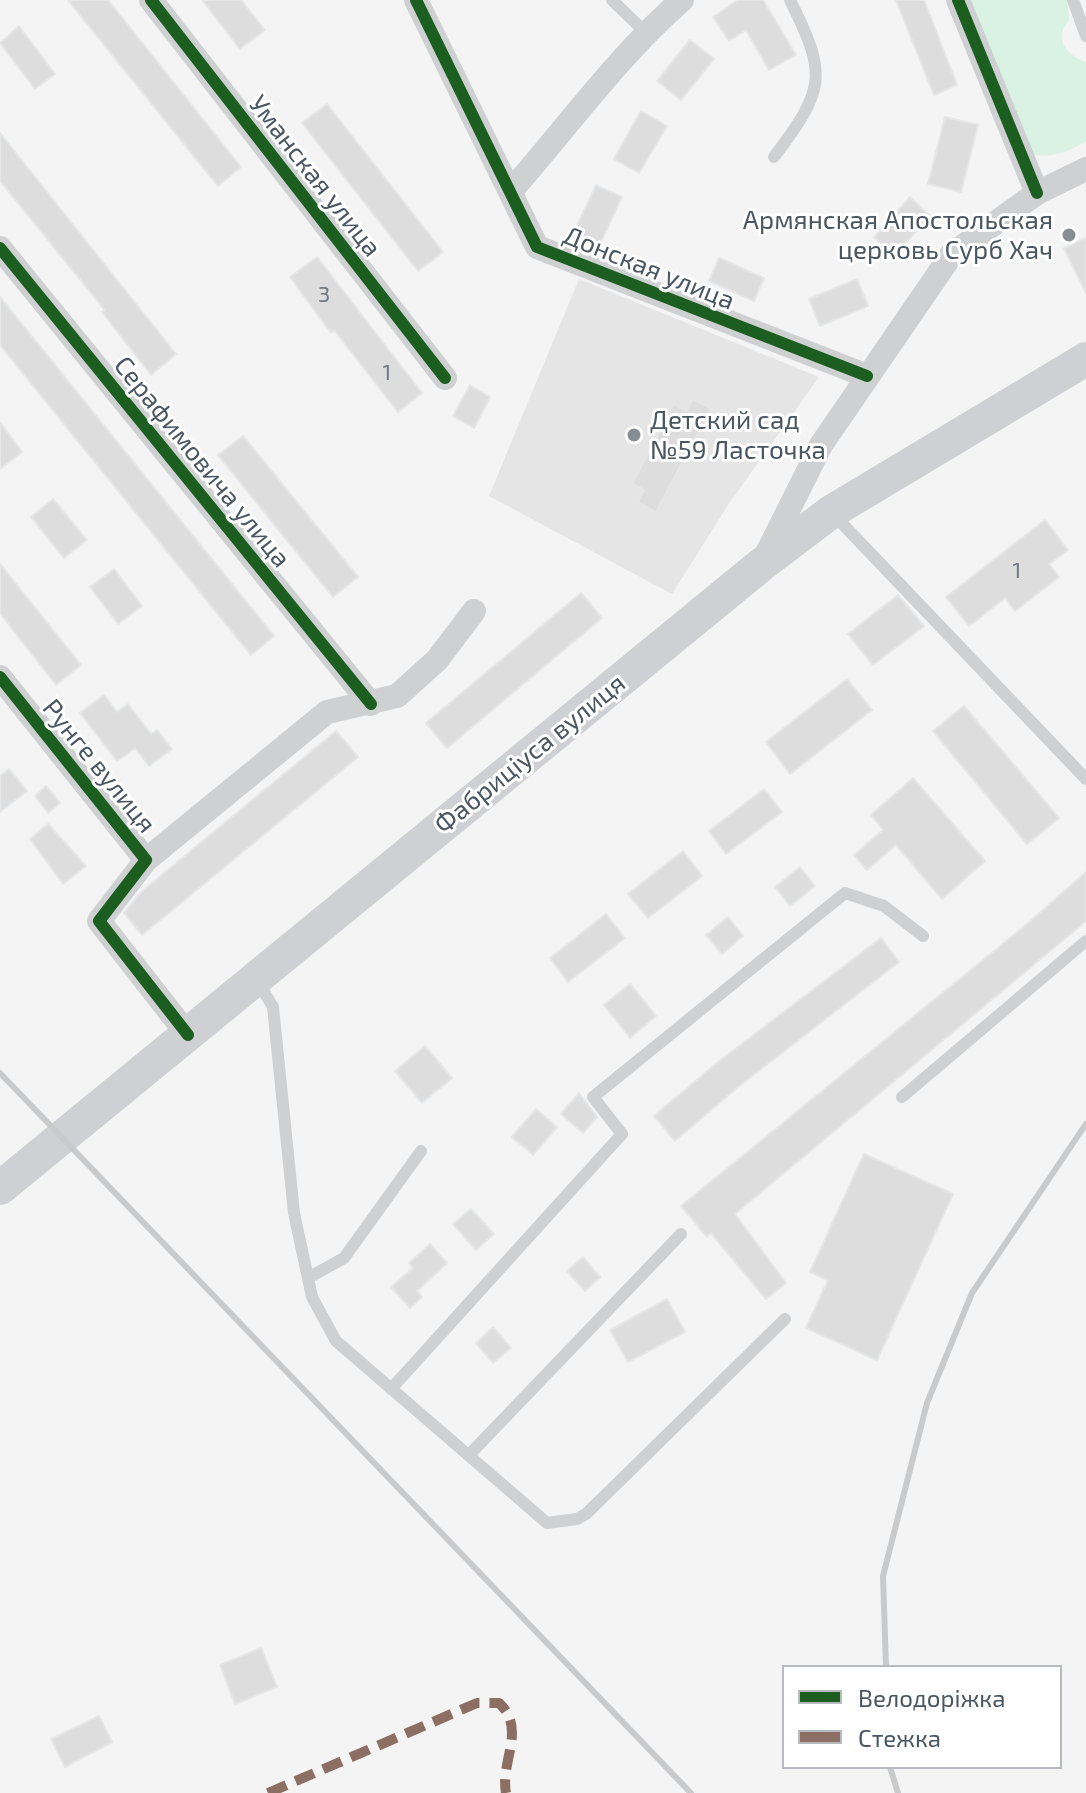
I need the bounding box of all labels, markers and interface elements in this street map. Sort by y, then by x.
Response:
street label: Уманская улица [242,89,388,263]
place label: Армянская Апостольская церковь Сурб Хач [743,204,1053,266]
street label: Донская улица [559,220,739,316]
marker: Армянская Апостольская церковь Сурб Хач [1060,226,1078,244]
house number: 3 [318,282,330,308]
street label: Серафимовича улица [107,350,297,574]
house number: 1 [383,360,391,386]
place label: Детский сад №59 Ласточка [650,404,826,466]
marker: Детский сад №59 Ласточка [625,426,643,444]
house number: 1 [1013,558,1021,584]
street label: Фабриціуса вулиця [428,668,632,840]
street label: Рунге вулиця [36,693,162,839]
legend [782,1665,1062,1769]
text: Велодоріжка [858,1683,1005,1712]
text: Стежка [858,1723,941,1752]

